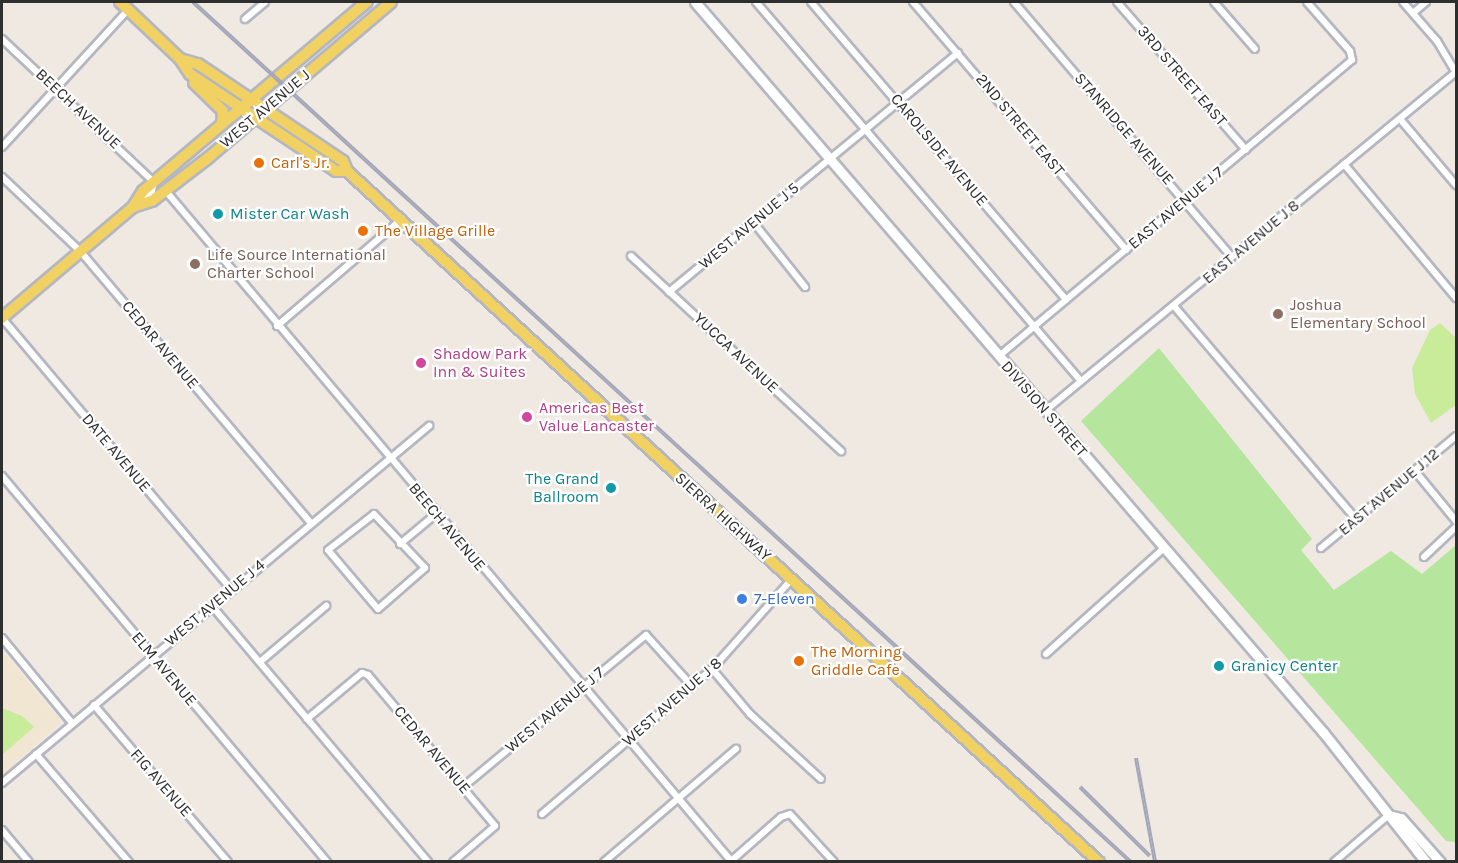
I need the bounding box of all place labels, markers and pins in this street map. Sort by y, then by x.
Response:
place label: Carl's Jr. [271,153,329,173]
marker: Carl's Jr. [252,156,266,170]
place label: Mister Car Wash [230,204,349,224]
marker: Mister Car Wash [211,207,225,221]
place label: The Village Grille [375,221,495,241]
marker: The Village Grille [356,224,370,238]
place label: Life Source International Charter School [207,245,386,283]
marker: Life Source International Charter School [188,257,202,271]
place label: Joshua Elementary School [1290,295,1426,333]
marker: Joshua Elementary School [1271,307,1285,321]
place label: Shadow Park Inn & Suites [433,344,527,382]
marker: Shadow Park Inn & Suites [414,356,428,370]
place label: Americas Best Value Lancaster [539,398,654,436]
marker: Americas Best Value Lancaster [520,410,534,424]
place label: The Grand Ballroom [525,469,599,507]
marker: The Grand Ballroom [604,481,618,495]
place label: 7-Eleven [754,589,815,609]
marker: 7-Eleven [735,592,749,606]
place label: The Morning Griddle Cafe [811,642,902,680]
marker: The Morning Griddle Cafe [792,654,806,668]
place label: Granicy Center [1231,656,1338,676]
marker: Granicy Center [1212,659,1226,673]

